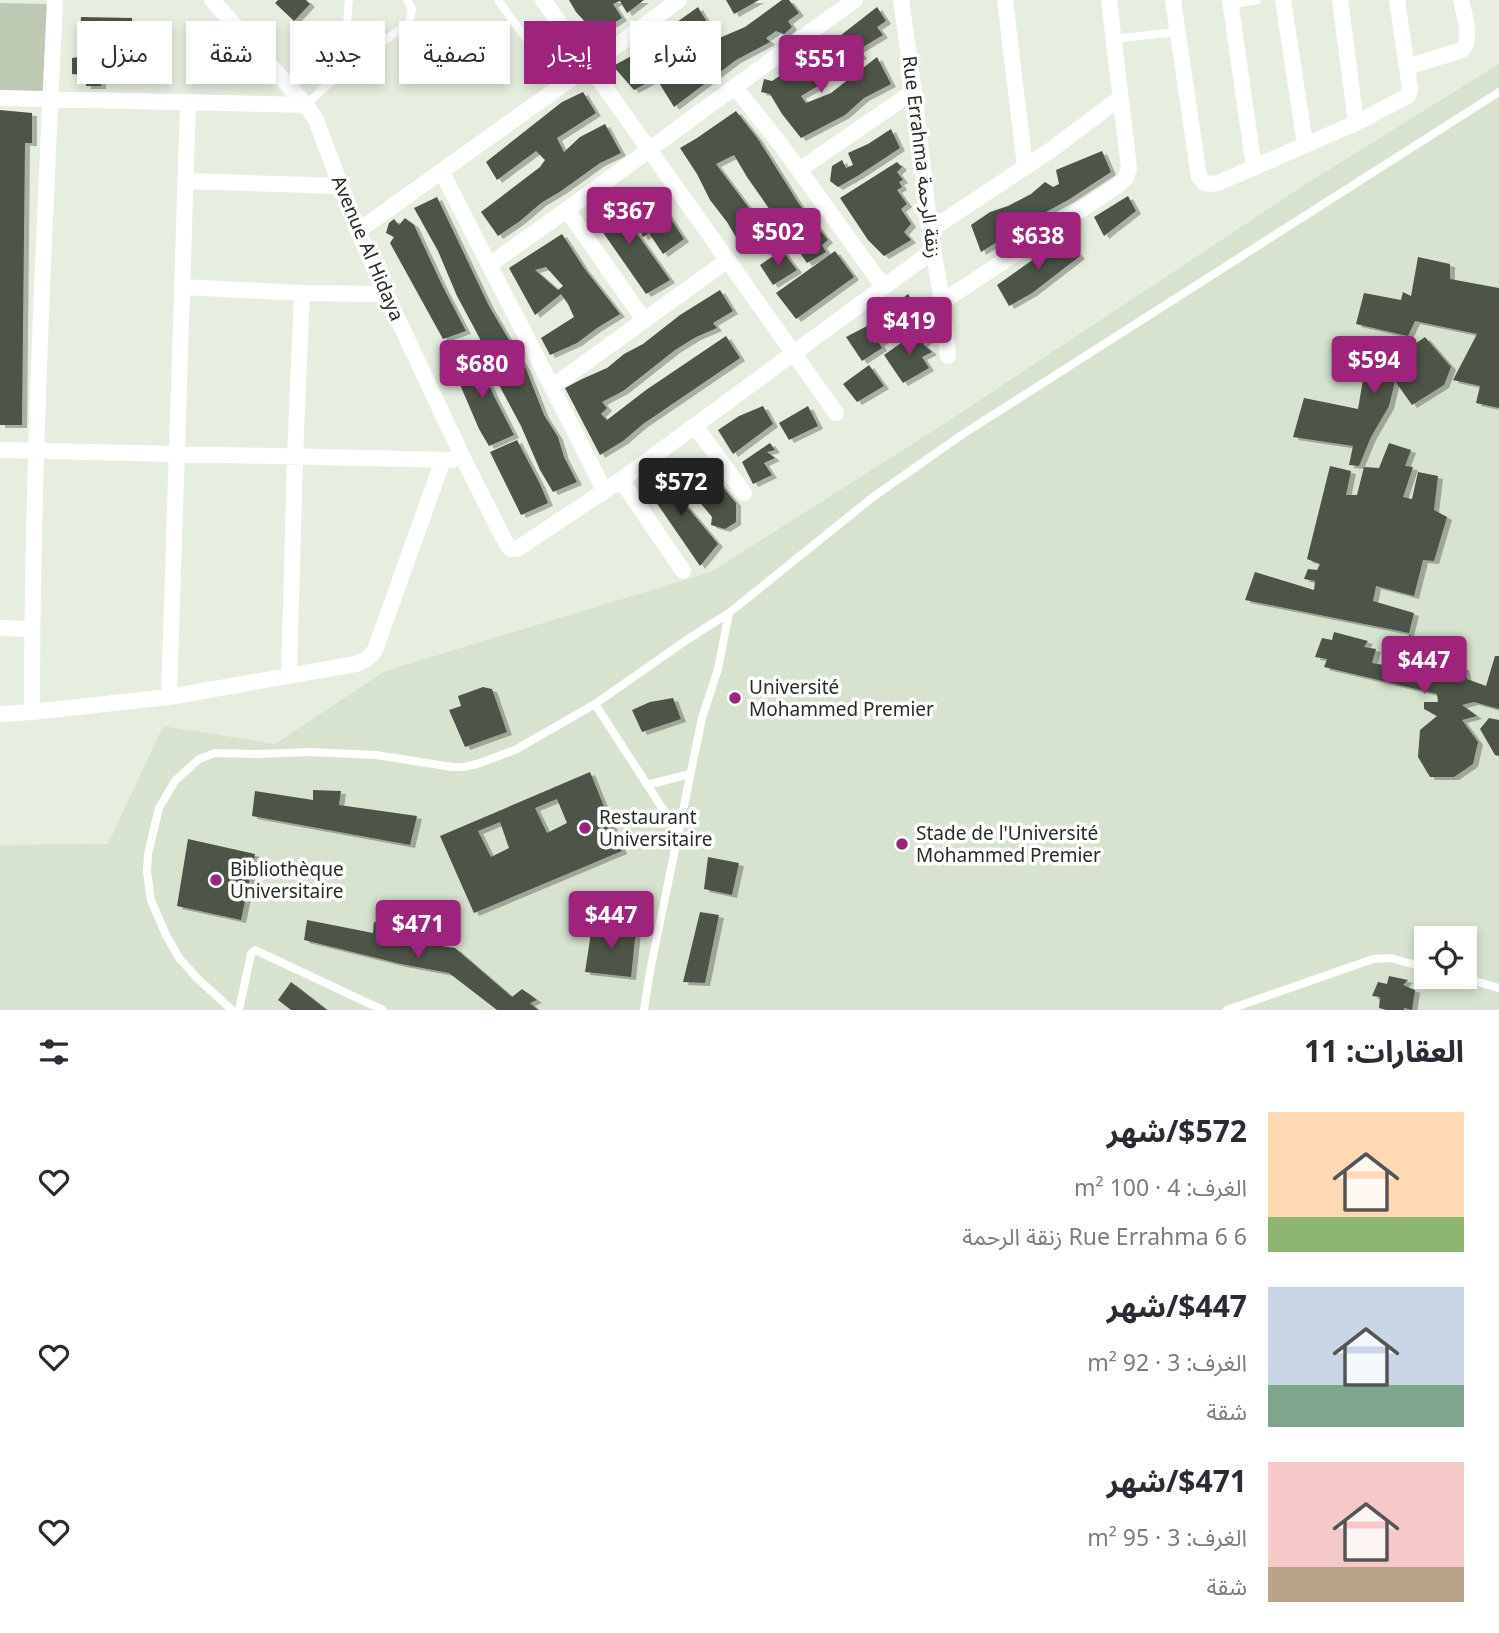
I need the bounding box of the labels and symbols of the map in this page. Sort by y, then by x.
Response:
pin: $551 [780,36,862,95]
street label: Rue Errahma زنقة الرحمة [897,54,947,260]
street label: Avenue Al Hidaya [326,171,410,325]
pin: $367 [588,188,670,247]
pin: $502 [737,208,819,268]
pin: $638 [997,212,1079,272]
pin: $419 [868,298,950,357]
pin: $594 [1333,336,1415,396]
pin: $680 [441,340,523,400]
pin: $572 [640,458,722,518]
pin: $447 [1383,636,1465,696]
place label: Université Mohammed Premier [749,674,934,722]
marker: Université Mohammed Premier [727,690,743,706]
place label: Restaurant Universitaire [599,804,712,852]
marker: Restaurant Universitaire [577,820,593,836]
place label: Stade de l'Université Mohammed Premier [916,820,1101,868]
marker: Stade de l'Université Mohammed Premier [894,836,910,852]
place label: Bibliothèque Universitaire [230,856,344,904]
marker: Bibliothèque Universitaire [208,872,224,888]
pin: $447 [570,892,652,951]
pin: $471 [377,900,459,960]

